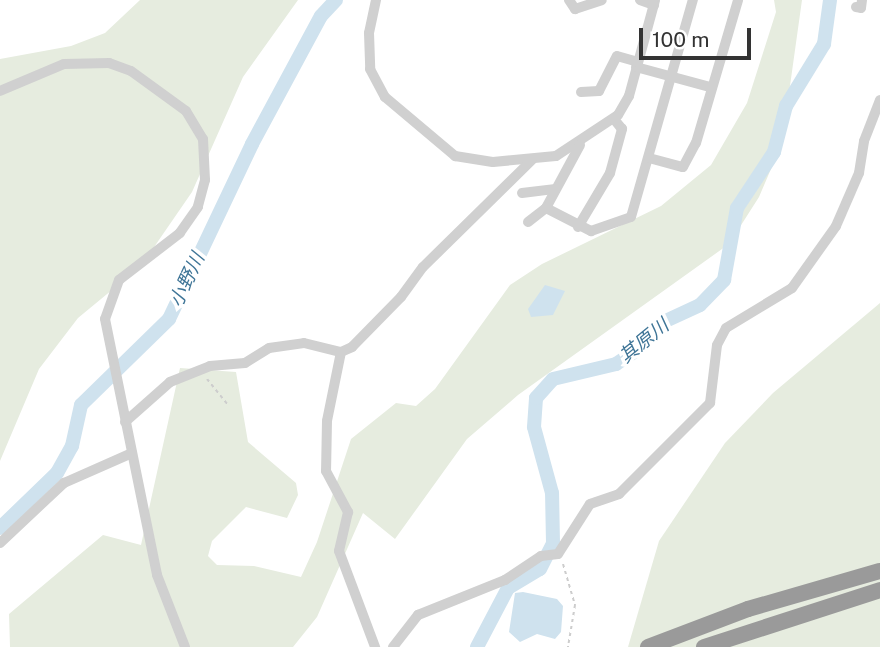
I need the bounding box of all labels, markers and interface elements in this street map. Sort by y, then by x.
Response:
scale bar [642,14,754,58]
text: 100 m [652,27,709,52]
water label: 小野川 [165,249,209,311]
water label: 其原川 [615,314,673,368]

